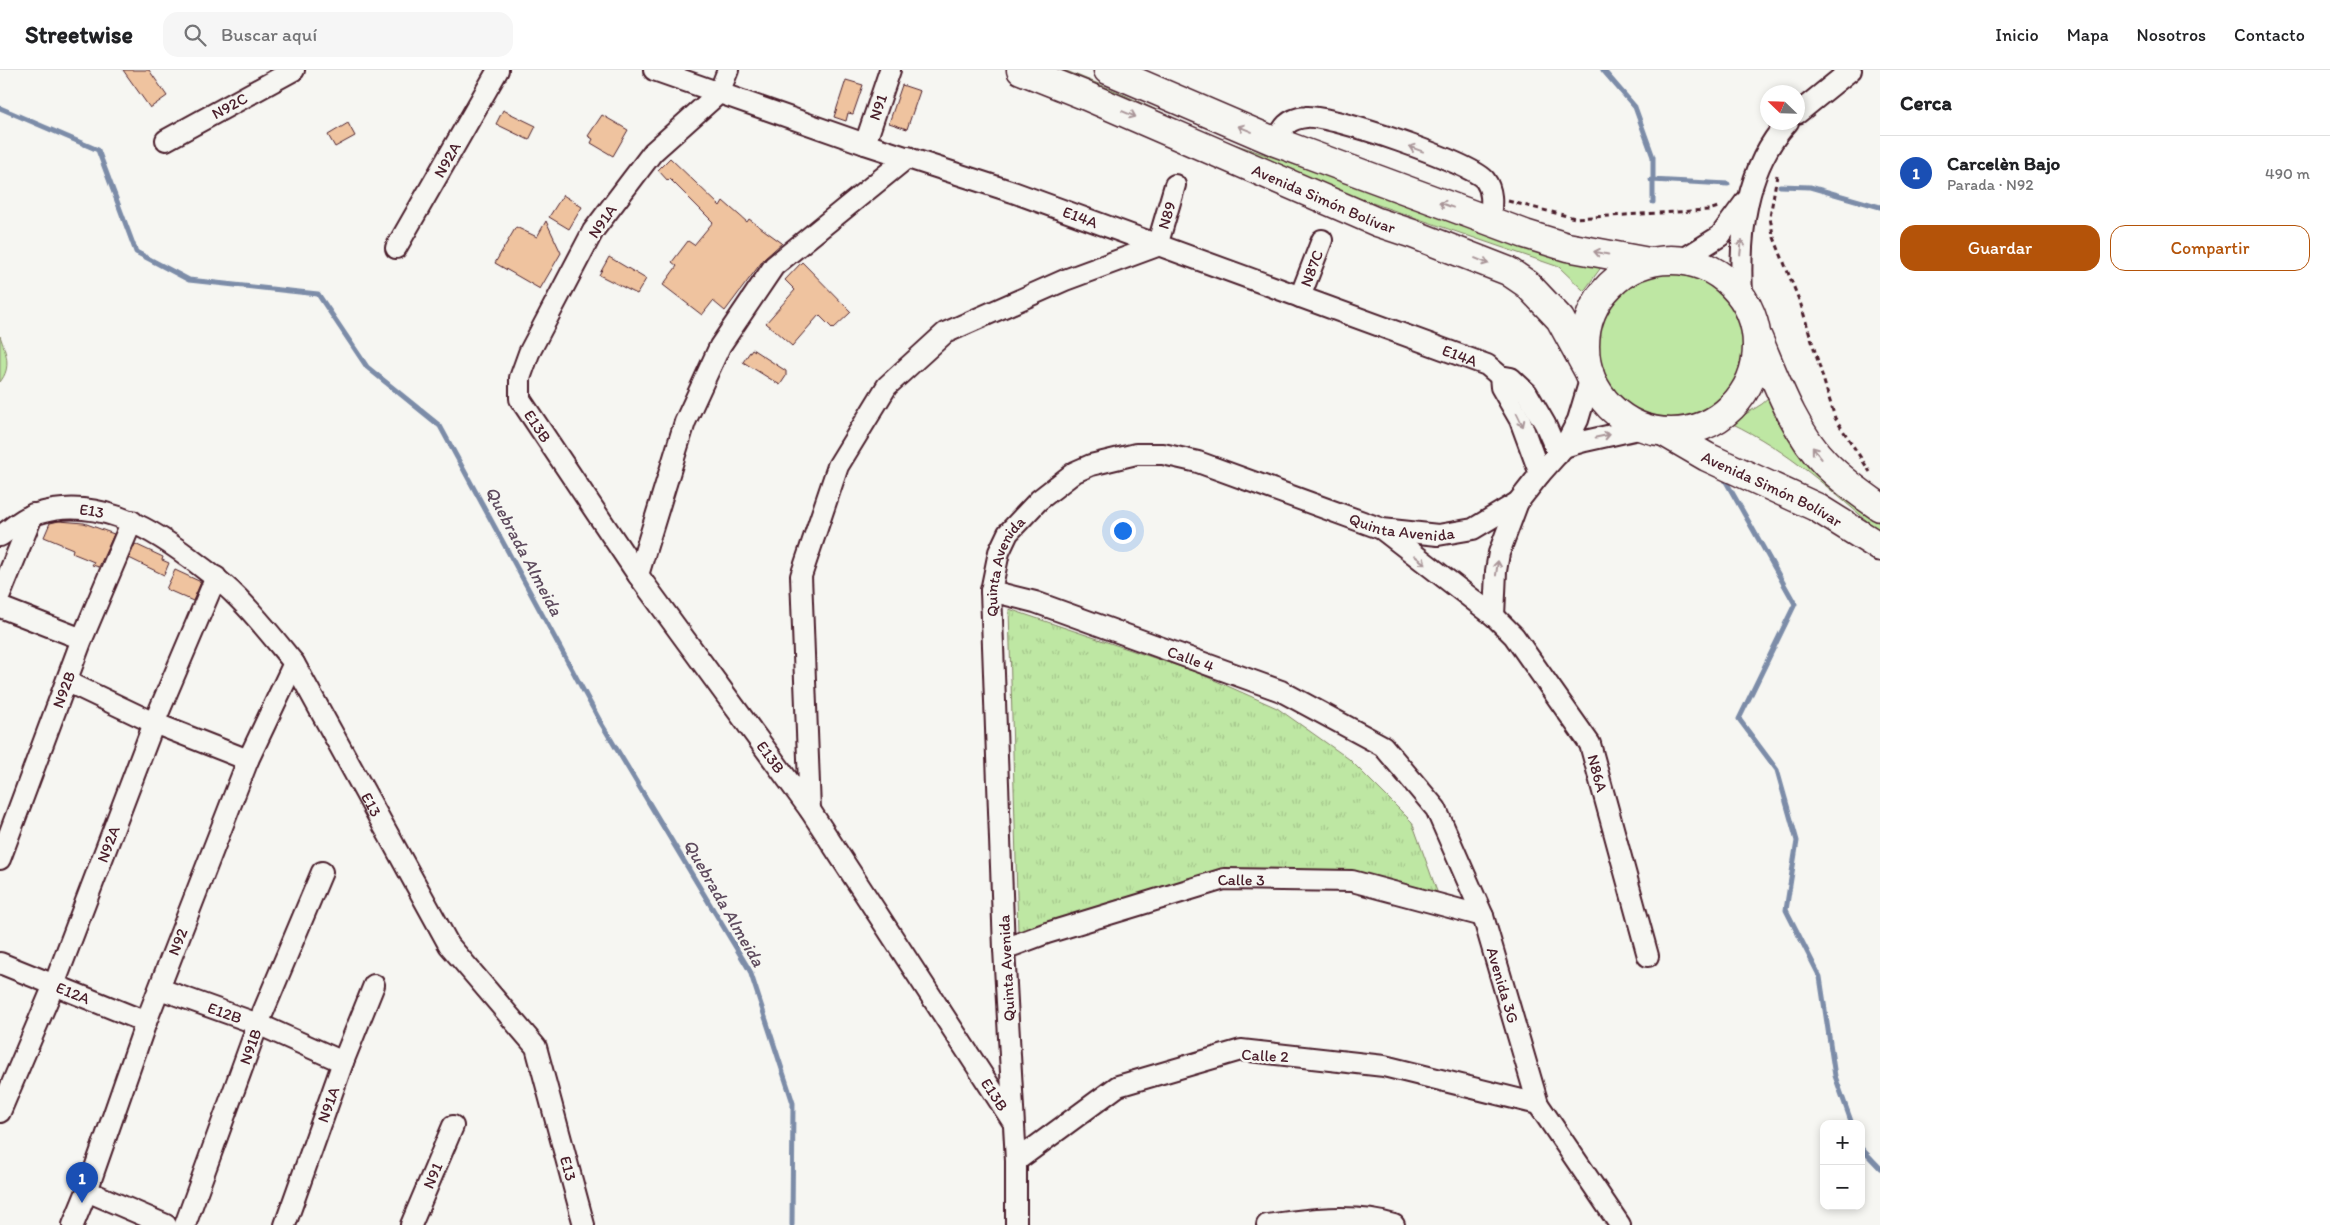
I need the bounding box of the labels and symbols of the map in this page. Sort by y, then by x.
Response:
north arrow [1760,85,1805,130]
street label: N92C [208,88,251,123]
street label: N91 [865,91,891,123]
one-way arrow [1121,110,1136,120]
one-way arrow [1238,123,1253,133]
street label: N92A [429,139,465,181]
one-way arrow [1409,144,1424,153]
street label: Avenida Simón Bolívar [1249,160,1398,237]
street label: N89 [1154,199,1180,231]
one-way arrow [1439,200,1455,209]
street label: N91A [584,201,621,242]
street label: E14A [1060,202,1101,232]
one-way arrow [1736,239,1746,255]
street label: N87C [1296,247,1327,289]
one-way arrow [1594,248,1610,258]
one-way arrow [1474,256,1489,266]
street label: E14A [1440,340,1480,371]
street label: E13B [520,406,555,446]
one-way arrow [1515,412,1525,427]
one-way arrow [1595,431,1611,441]
street label: Avenida Simón Bolívar [1699,447,1846,531]
one-way arrow [1812,447,1823,460]
water label: Quebrada Almeida [481,482,568,620]
street label: E13 [79,500,106,522]
street label: Quinta Avenida [1346,509,1456,545]
street label: Quinta Avenida [982,512,1029,617]
your location [1110,518,1136,544]
one-way arrow [1414,554,1427,565]
one-way arrow [1492,560,1502,576]
street label: Calle 4 [1165,642,1217,676]
street label: N92B [48,669,79,711]
street label: E13B [753,737,789,777]
street label: N86A [1583,752,1612,794]
street label: E13 [357,789,386,820]
street label: N92A [93,823,124,865]
water label: Quebrada Almeida [679,835,770,971]
street label: Calle 3 [1215,869,1265,891]
street label: Quinta Avenida [994,913,1019,1022]
street label: N92 [164,925,192,958]
street label: Avenida 3G [1483,945,1523,1025]
street label: E12A [53,978,93,1008]
street label: E12B [205,998,245,1028]
street label: N91B [235,1026,266,1067]
street label: Calle 2 [1241,1045,1290,1066]
street label: E13B [977,1075,1012,1115]
street label: N91A [313,1084,344,1125]
street label: E13 [556,1154,581,1183]
street label: N91 [419,1159,447,1191]
pin: 1 [66,1162,98,1203]

